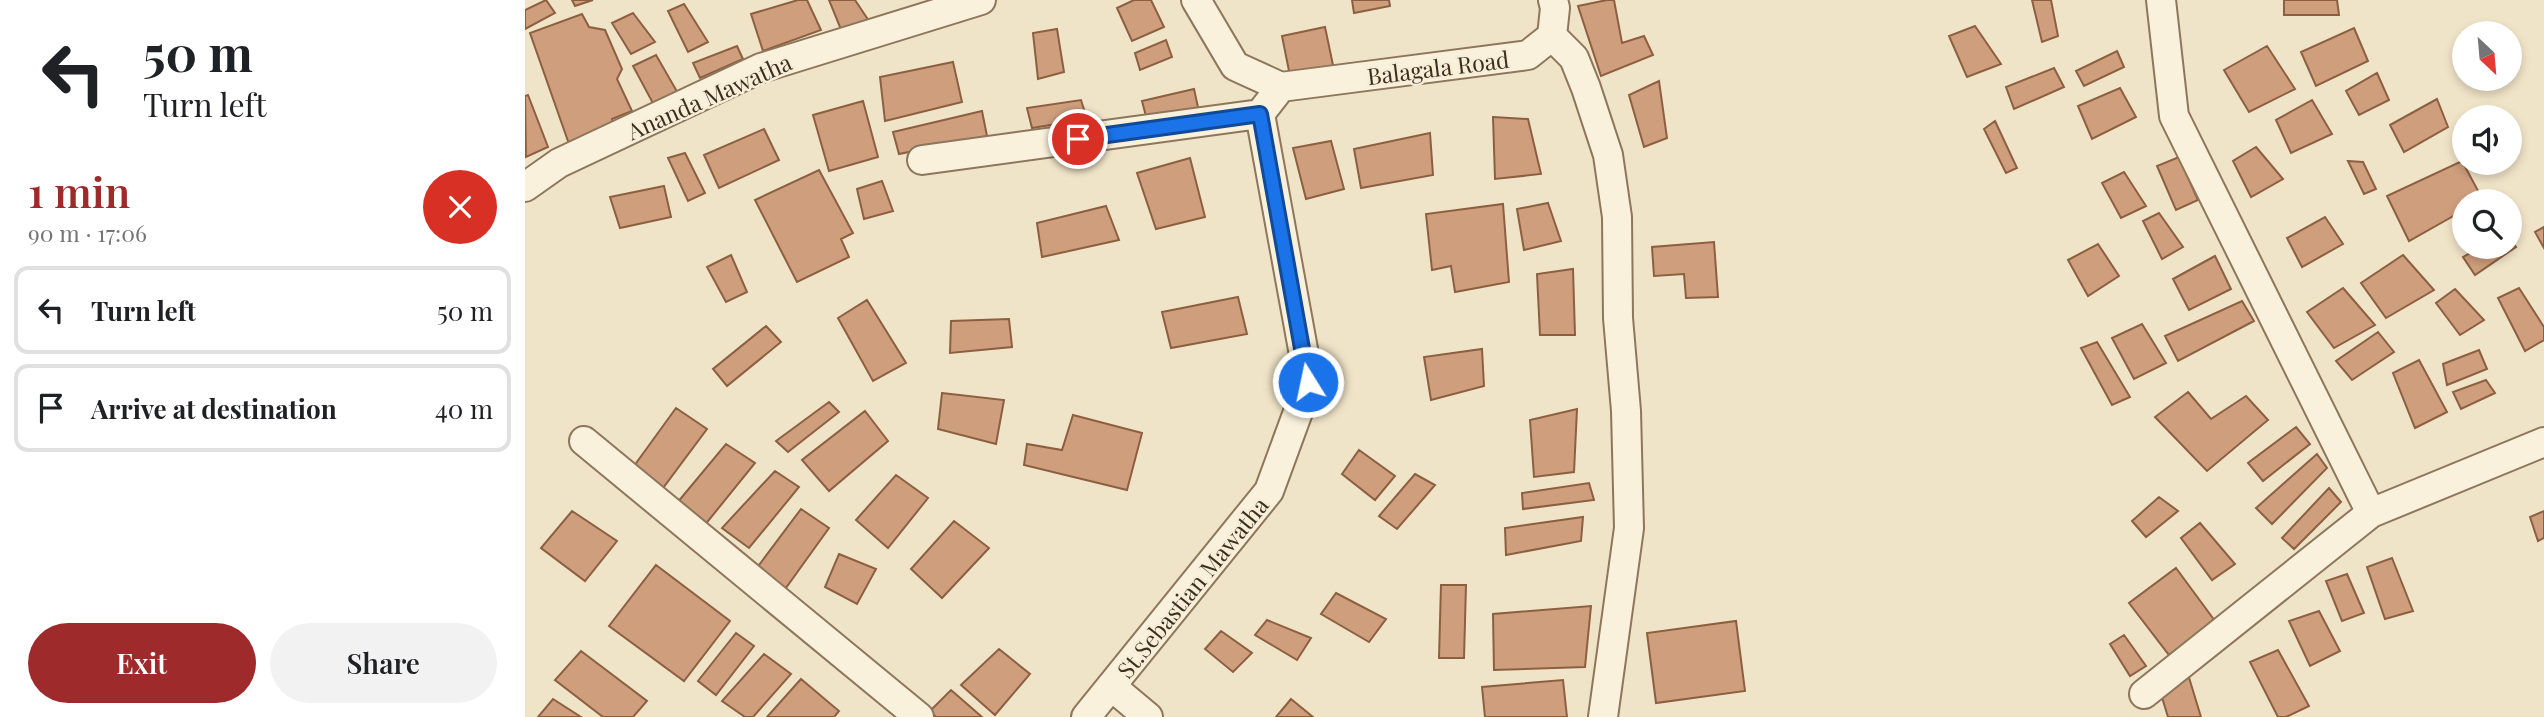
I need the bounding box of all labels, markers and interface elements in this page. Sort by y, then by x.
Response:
text: 50 m [143,19,253,84]
north arrow [2452,21,2522,91]
map controls [2452,21,2522,259]
icon: left [28,28,119,119]
street label: Balagala Road [1365,43,1511,91]
street label: Ananda Mawatha [621,46,797,147]
text: Turn left [143,82,267,125]
button: sound [2452,105,2522,175]
pin [1048,109,1108,169]
icon: arrive [1059,120,1097,158]
text: 1 min [28,163,130,219]
button: close [423,170,497,244]
button: search [2452,189,2522,259]
text: 90 m · 17:06 [28,217,147,248]
icon: left [32,291,70,329]
text: Turn left [91,293,196,328]
text: 50 m [437,293,493,328]
position arrow [1271,345,1345,419]
icon: arrive [32,389,70,427]
text: Arrive at destination [91,391,337,426]
text: 40 m [435,391,493,426]
street label: St.Sebastian Mawatha [1109,490,1275,684]
button: Exit [28,623,256,703]
button: Share [270,623,497,703]

